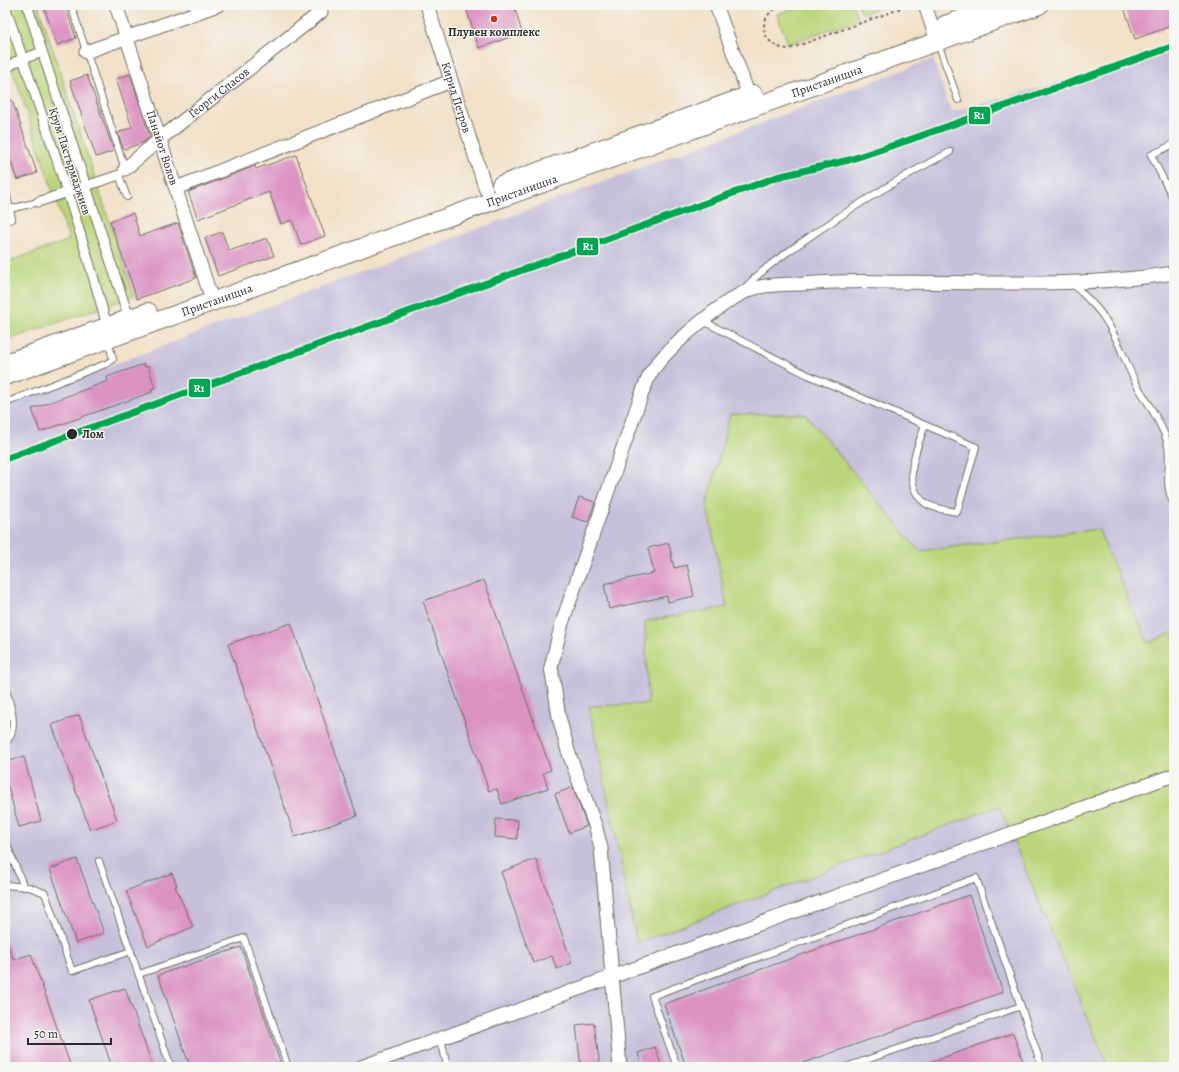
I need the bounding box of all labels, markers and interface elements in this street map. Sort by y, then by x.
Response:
marker: Плувен комплекс [489,14,499,24]
place label: Плувен комплекс [448,24,540,40]
street label: Кирил Петров [438,60,475,135]
street label: Пристанищна [789,61,865,101]
street label: Георги Спасов [185,63,253,122]
street label: Крум Пастърмаджиев [45,105,95,217]
line badge: R1 [968,106,991,125]
street label: Панайот Волов [143,108,182,188]
text: R1 [974,108,985,123]
street label: Пристанищна [484,170,560,211]
line badge: R1 [576,237,599,256]
text: R1 [583,239,594,254]
street label: Пристанищна [179,280,255,320]
line badge: R1 [188,378,211,398]
text: R1 [194,381,205,396]
place label: Лом [82,426,104,442]
marker: Лом [65,427,79,441]
scale bar [28,1020,111,1046]
text: 50 m [34,1026,58,1042]

